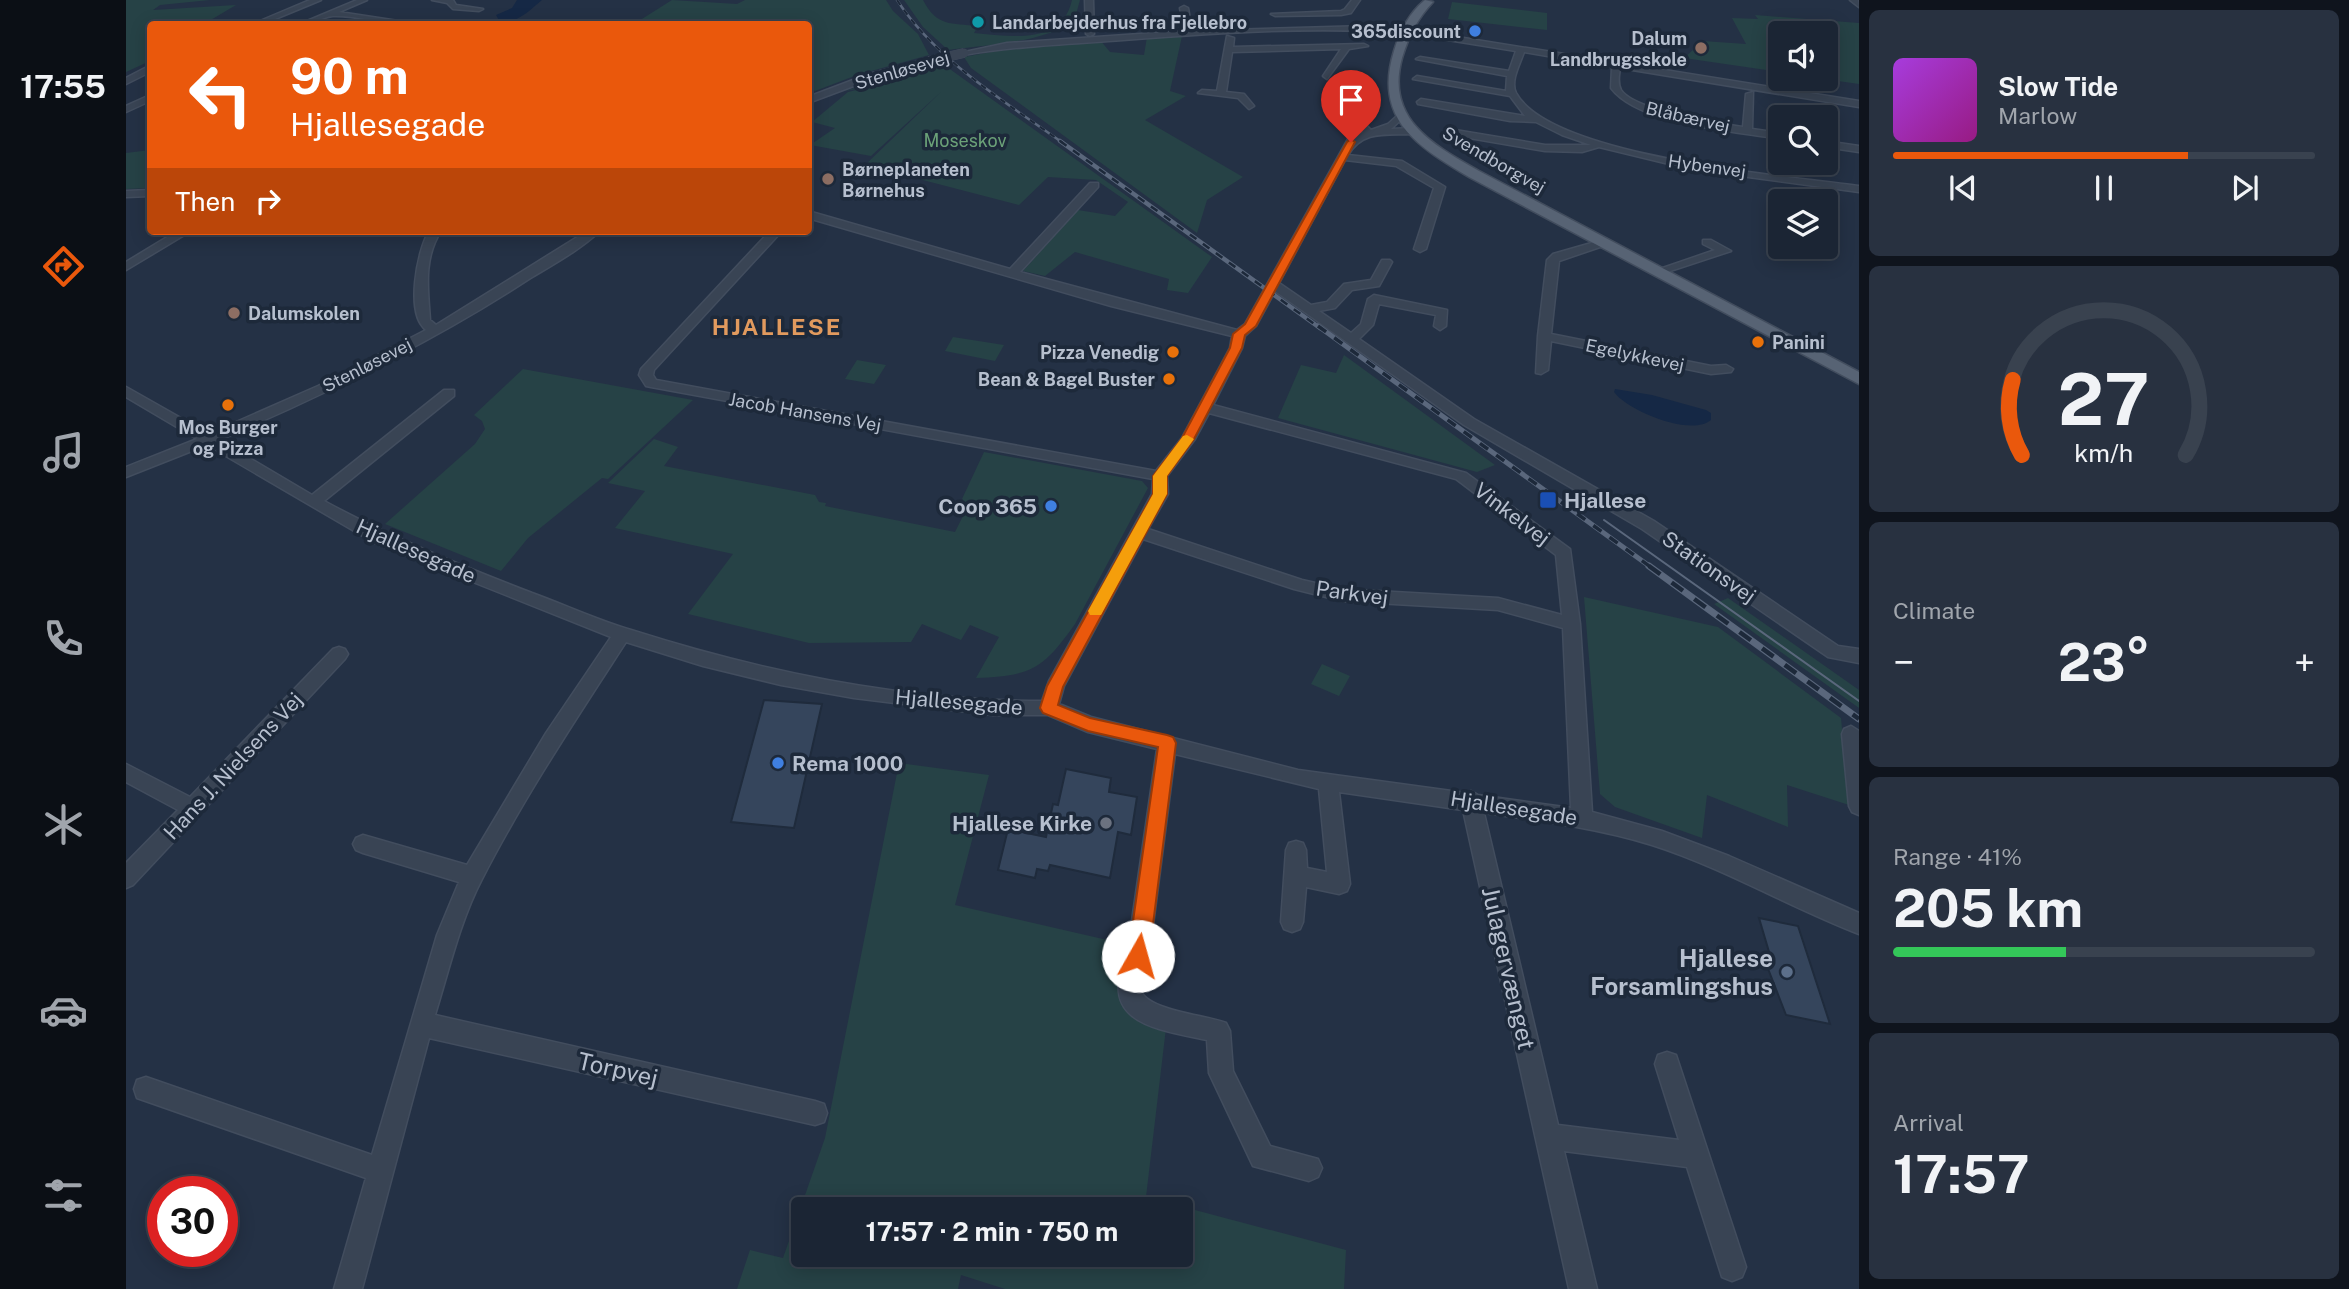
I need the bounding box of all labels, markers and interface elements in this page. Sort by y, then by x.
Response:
place label: Landarbejderhus fra Fjellebro [992,12,1247,33]
marker: Landarbejderhus fra Fjellebro [970,14,986,30]
place label: 365discount [1351,21,1461,42]
map controls [1768,21,1838,259]
button: sound [1768,21,1838,91]
marker: 365discount [1467,23,1483,39]
place label: Dalum Landbrugsskole [1550,28,1687,70]
marker: Dalum Landbrugsskole [1693,40,1709,56]
street label: Stenløsevej [852,46,952,94]
text: 90 m [290,47,409,105]
icon: left [175,49,266,140]
text: 17:55 [20,68,106,105]
pin [1321,70,1381,142]
text: Slow Tide [1998,71,2118,102]
icon: arrive [1332,81,1370,119]
street label: Blåbærvej [1644,97,1732,137]
text: Marlow [1998,102,2077,129]
button: search [1768,105,1838,175]
text: Hjallesegade [290,106,485,143]
street label: Svendborgvej [1439,122,1549,198]
park label: Moseskov [923,130,1007,151]
street label: Hybenvej [1667,150,1747,182]
place label: Børneplaneten Børnehus [842,159,970,201]
icon: previous [1944,169,1982,207]
icon: pause [2085,169,2123,207]
icon: next [2226,169,2264,207]
marker: Børneplaneten Børnehus [820,171,836,187]
icon: right [249,182,287,220]
text: Then [175,186,235,217]
button: layers [1768,189,1838,259]
icon: directions [39,242,88,291]
place label: Dalumskolen [248,303,360,324]
marker: Dalumskolen [226,305,242,321]
district label: HJALLESE [712,313,842,340]
place label: Panini [1772,332,1825,353]
street label: Stenløsevej [319,334,415,396]
street label: Egelykkevej [1584,334,1686,376]
marker: Panini [1750,334,1766,350]
place label: Pizza Venedig [1040,342,1159,363]
marker: Pizza Venedig [1165,344,1181,360]
text: 27 [2058,356,2150,441]
place label: Bean & Bagel Buster [978,369,1156,390]
marker: Bean & Bagel Buster [1161,371,1177,387]
street label: Jacob Hansens Vej [727,388,883,436]
marker: Mos Burger og Pizza [220,397,236,413]
place label: Mos Burger og Pizza [178,417,278,459]
icon: music [39,428,88,477]
text: km/h [2075,437,2133,467]
street label: Vinkelvej [1469,477,1555,551]
place label: Hjallese [1564,488,1646,513]
marker: Hjallese [1538,490,1558,510]
place label: Coop 365 [938,494,1037,519]
marker: Coop 365 [1043,498,1059,514]
street label: Hjallesegade [352,514,480,588]
street label: Stationsvej [1657,526,1761,608]
street label: Parkvej [1314,576,1390,610]
text: Climate [1893,597,1975,624]
icon: phone [39,614,88,663]
text: 23° [2058,632,2150,693]
text: − [1893,640,1914,685]
text: + [2294,640,2315,685]
street label: Hjallesegade [894,684,1024,720]
street label: Hans J. Nielsens Vej [158,687,308,845]
place label: Rema 1000 [792,751,903,776]
marker: Rema 1000 [770,755,786,771]
street label: Hjallesegade [1449,786,1579,830]
icon: climate [39,800,88,849]
place label: Hjallese Kirke [952,811,1092,836]
marker: Hjallese Kirke [1098,815,1114,831]
text: Range · 41% [1893,843,2022,870]
text: 205 km [1893,878,2083,939]
street label: Julagervænget [1477,884,1541,1052]
position arrow [1101,919,1175,993]
place label: Hjallese Forsamlingshus [1590,944,1773,1000]
marker: Hjallese Forsamlingshus [1779,964,1795,980]
icon: car [39,986,88,1035]
street label: Torpvej [575,1046,661,1092]
text: Arrival [1893,1109,1964,1136]
text: 17:57 [1893,1144,2029,1205]
icon: filters [39,1171,88,1220]
speed limit sign: 30 [147,1176,238,1267]
text: 17:57 · 2 min · 750 m [866,1216,1118,1247]

